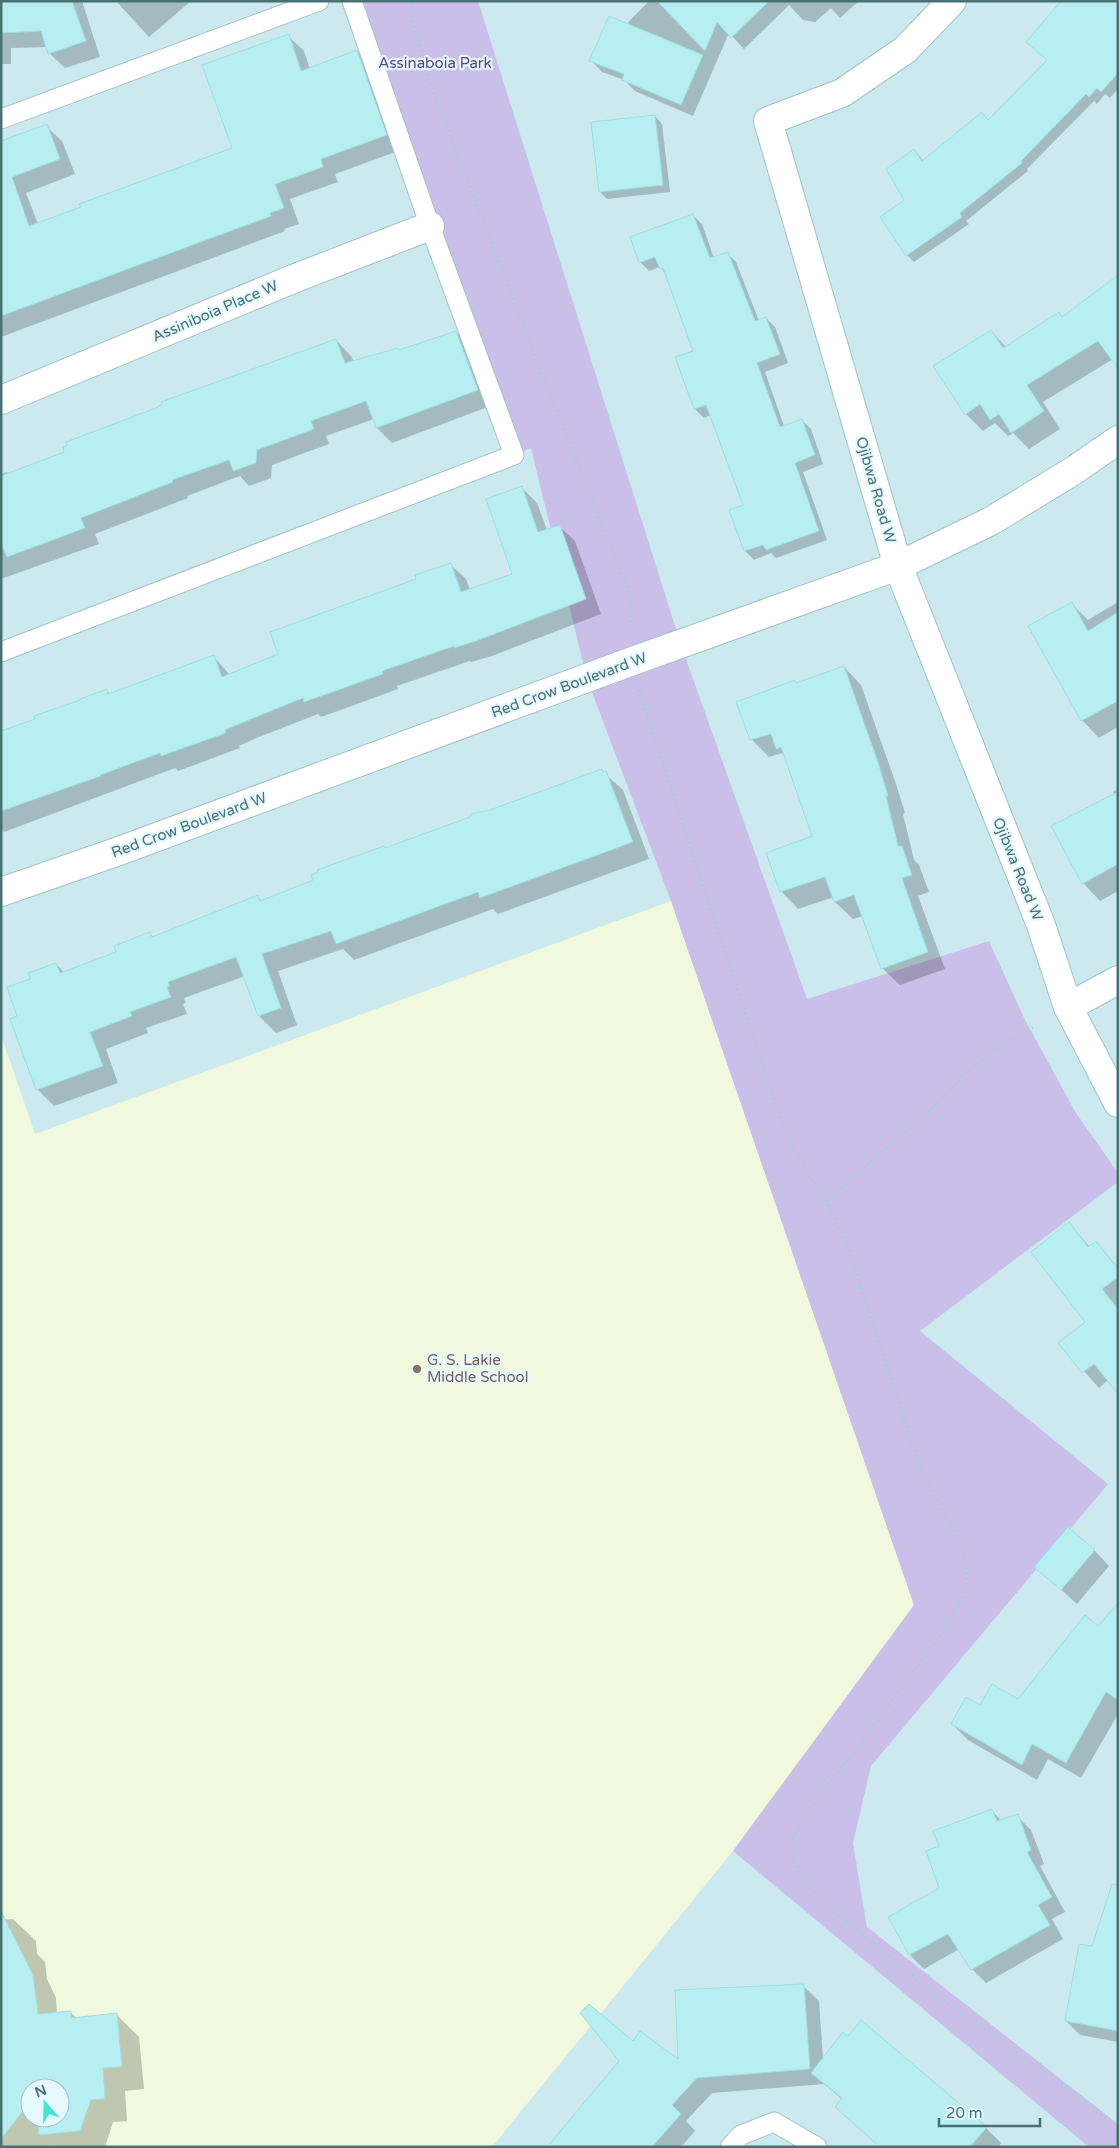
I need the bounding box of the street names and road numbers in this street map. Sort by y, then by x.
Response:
street label: Assiniboia Place W [150,276,280,346]
street label: Ojibwa Road W [852,435,900,545]
street label: Red Crow Boulevard W [489,648,649,722]
street label: Red Crow Boulevard W [109,788,269,862]
street label: Ojibwa Road W [989,815,1047,923]

